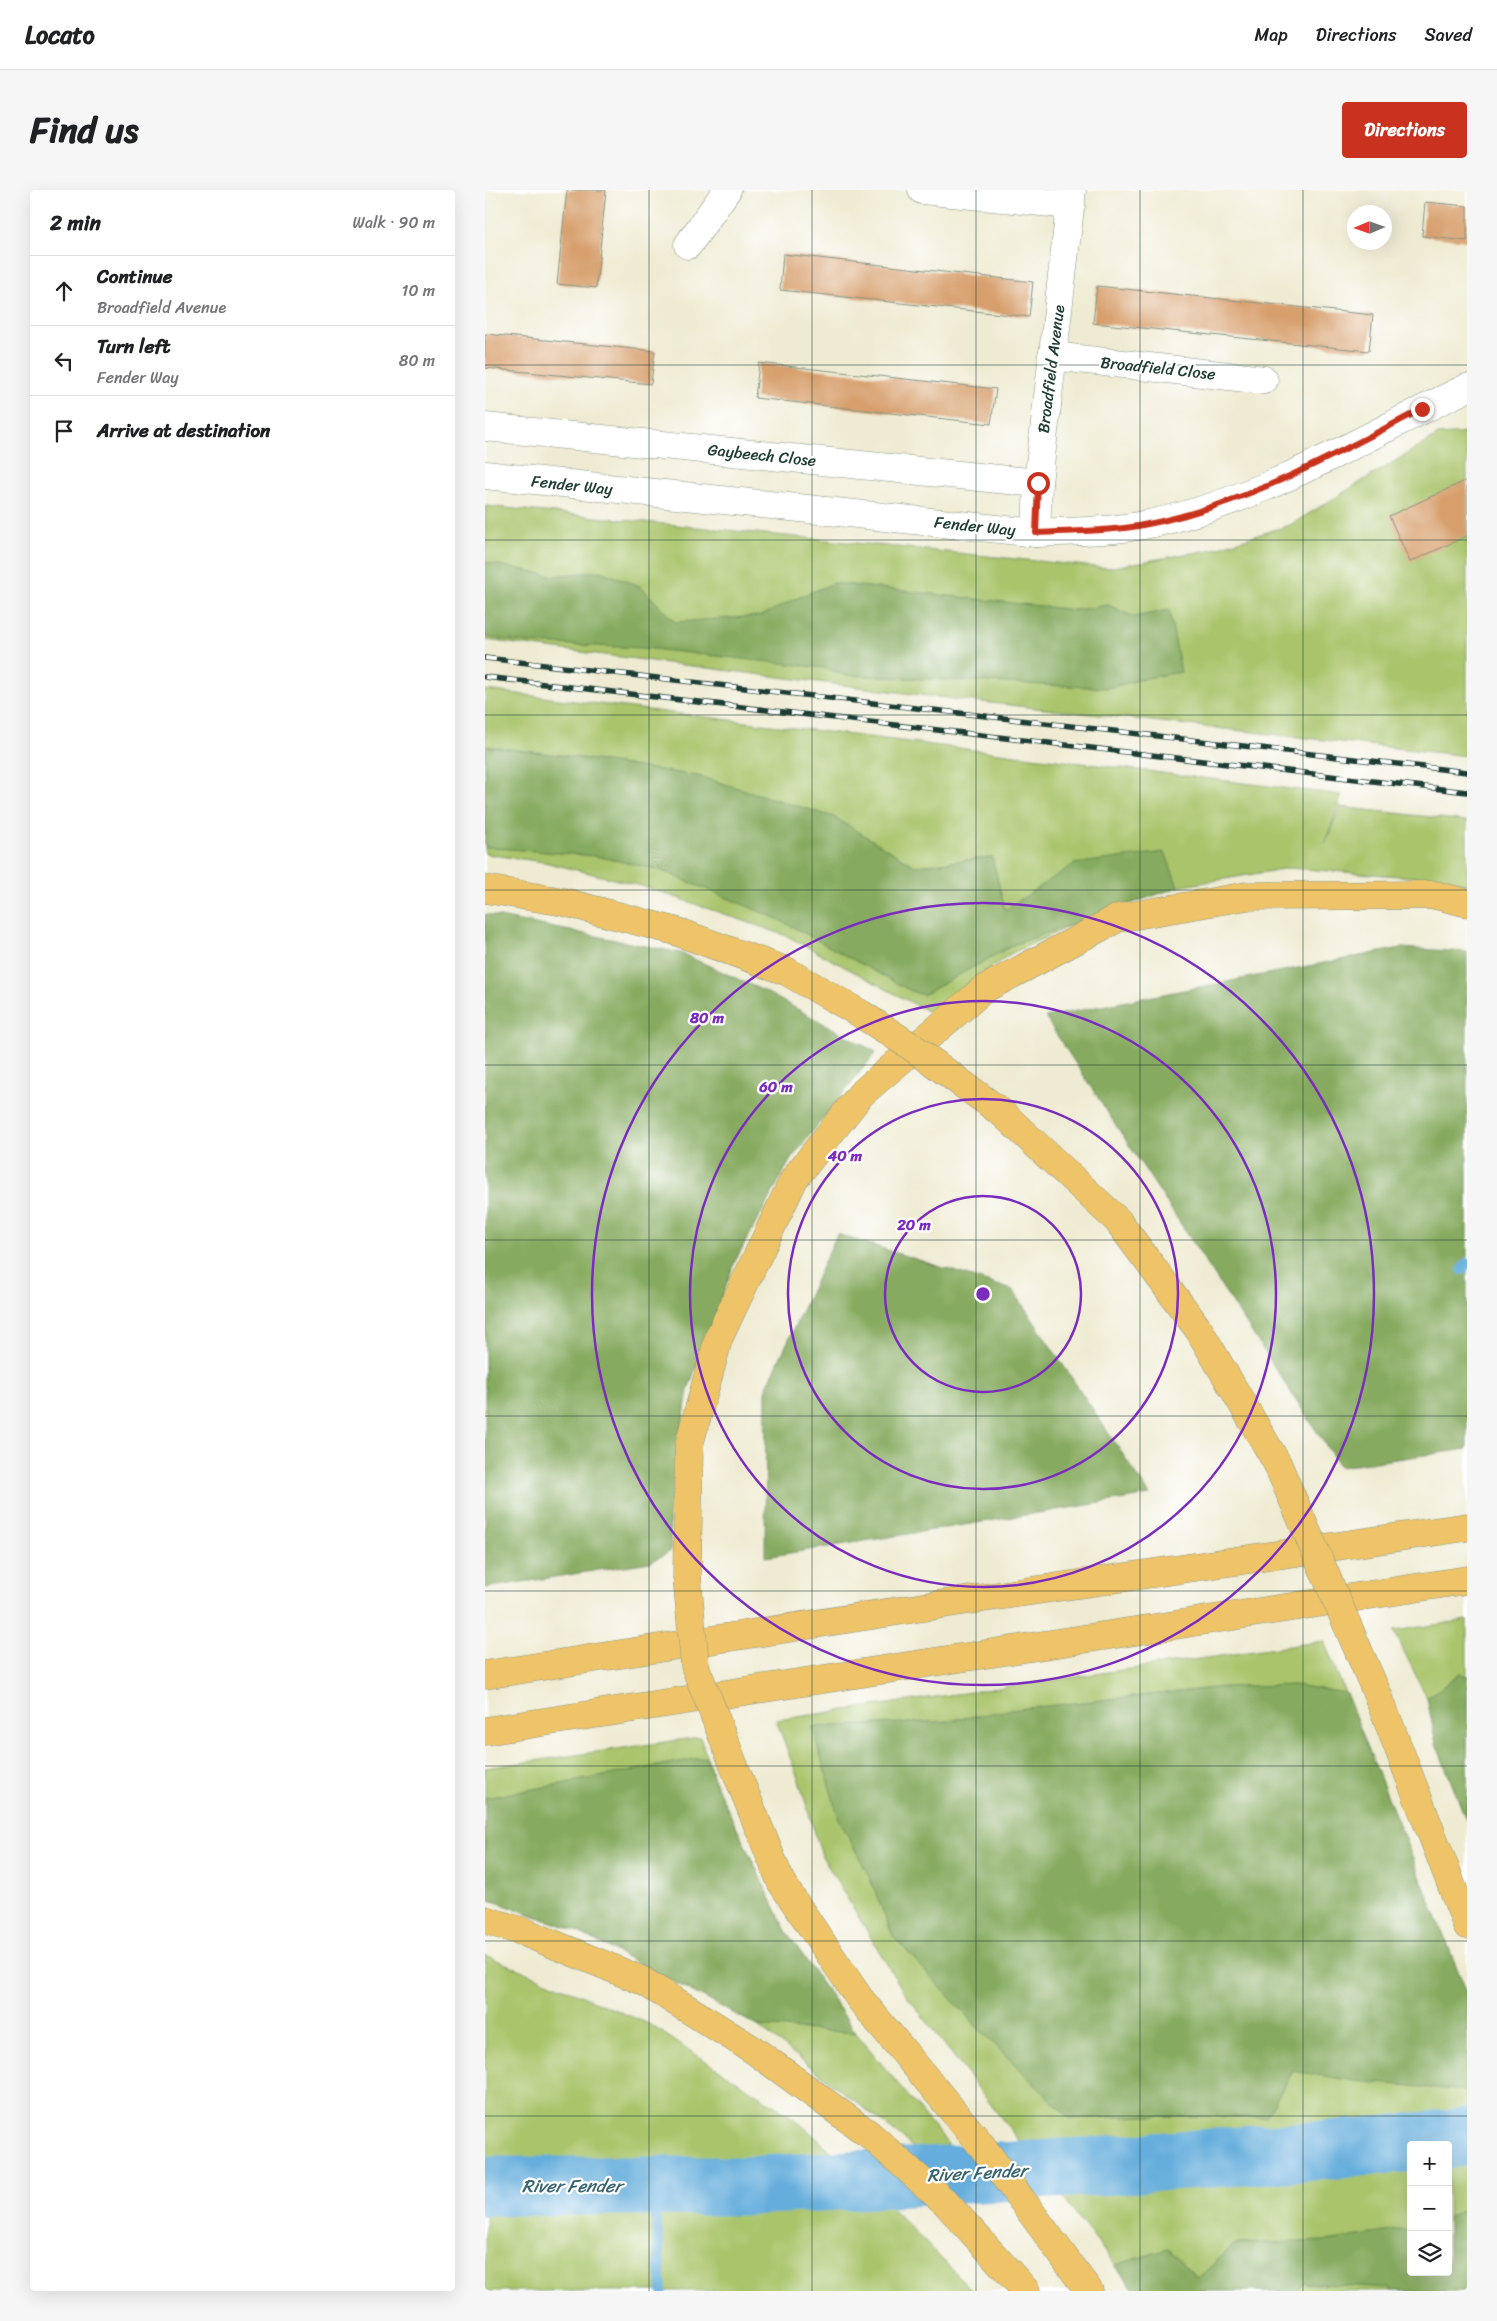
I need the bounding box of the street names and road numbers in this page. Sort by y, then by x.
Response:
street label: Broadfield Avenue [1029,303,1073,435]
street label: Broadfield Close [1099,348,1217,388]
street label: Gaybeech Close [706,435,818,475]
street label: Fender Way [530,466,615,504]
street label: Fender Way [933,507,1018,545]

